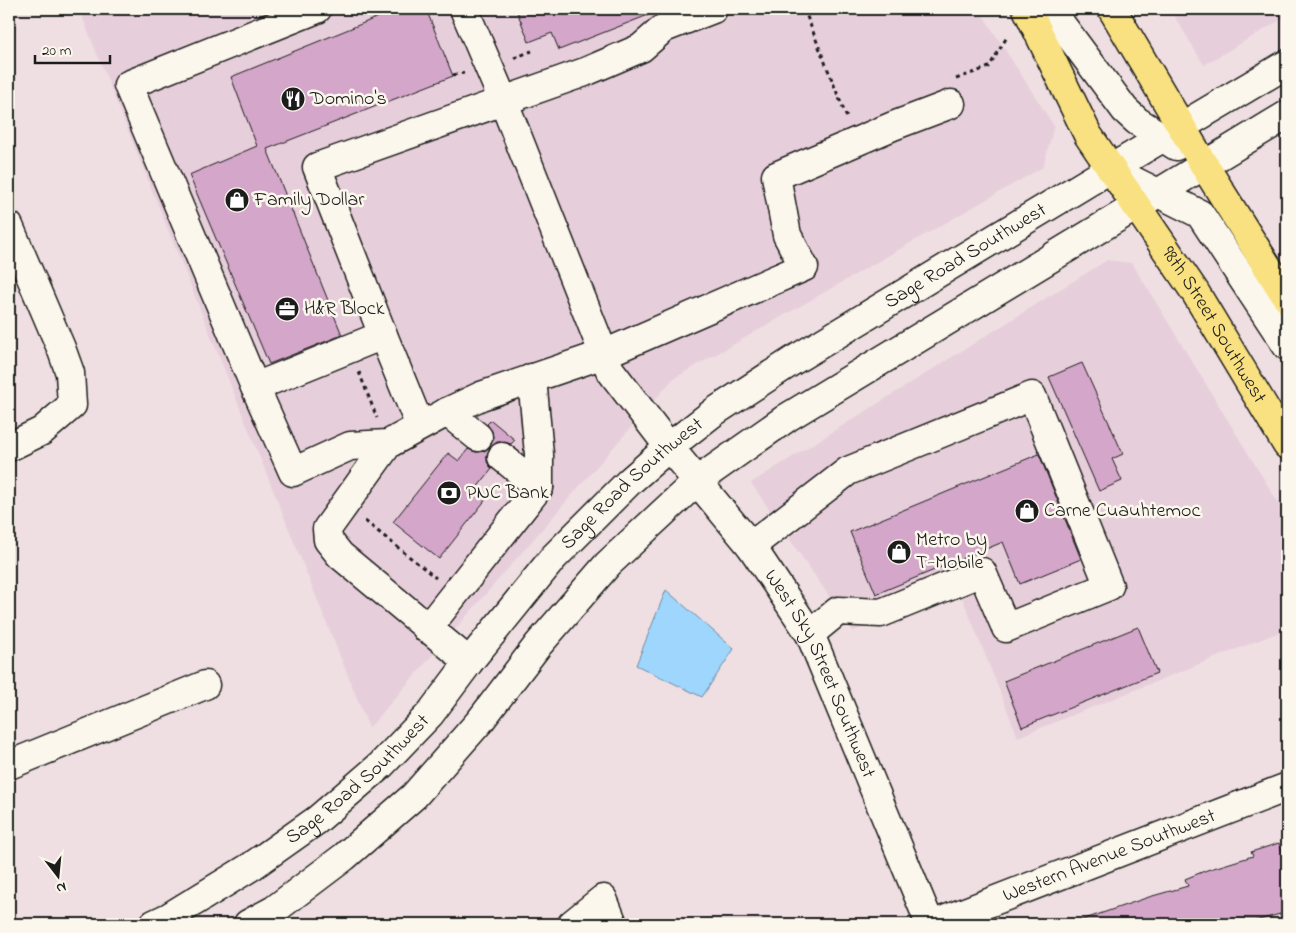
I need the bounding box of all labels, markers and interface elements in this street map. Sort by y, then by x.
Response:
scale bar [35,32,110,64]
text: 20 m [42,40,72,62]
place label: Domino's [309,85,387,114]
restaurant icon: Domino's [280,86,306,112]
place label: Family Dollar [253,186,365,215]
shop icon: Family Dollar [224,187,250,213]
street label: Sage Road Southwest [879,196,1053,317]
street label: 98th Street Southwest [1154,241,1274,409]
place label: H&R Block [304,295,385,324]
office icon: H&R Block [274,296,300,322]
street label: Sage Road Southwest [554,411,710,557]
place label: PNC Bank [466,479,549,508]
bank icon: PNC Bank [436,480,462,506]
place label: Carne Cuauhtemoc [1044,497,1200,526]
shop icon: Carne Cuauhtemoc [1014,498,1040,524]
place label: Metro by T-Mobile [916,526,987,578]
shop icon: Metro by T-Mobile [886,539,912,565]
street label: West Sky Street Southwest [756,564,883,783]
street label: Sage Road Southwest [280,708,437,852]
street label: Western Avenue Southwest [999,802,1220,910]
north arrow [32,850,82,900]
text: N [54,876,69,898]

